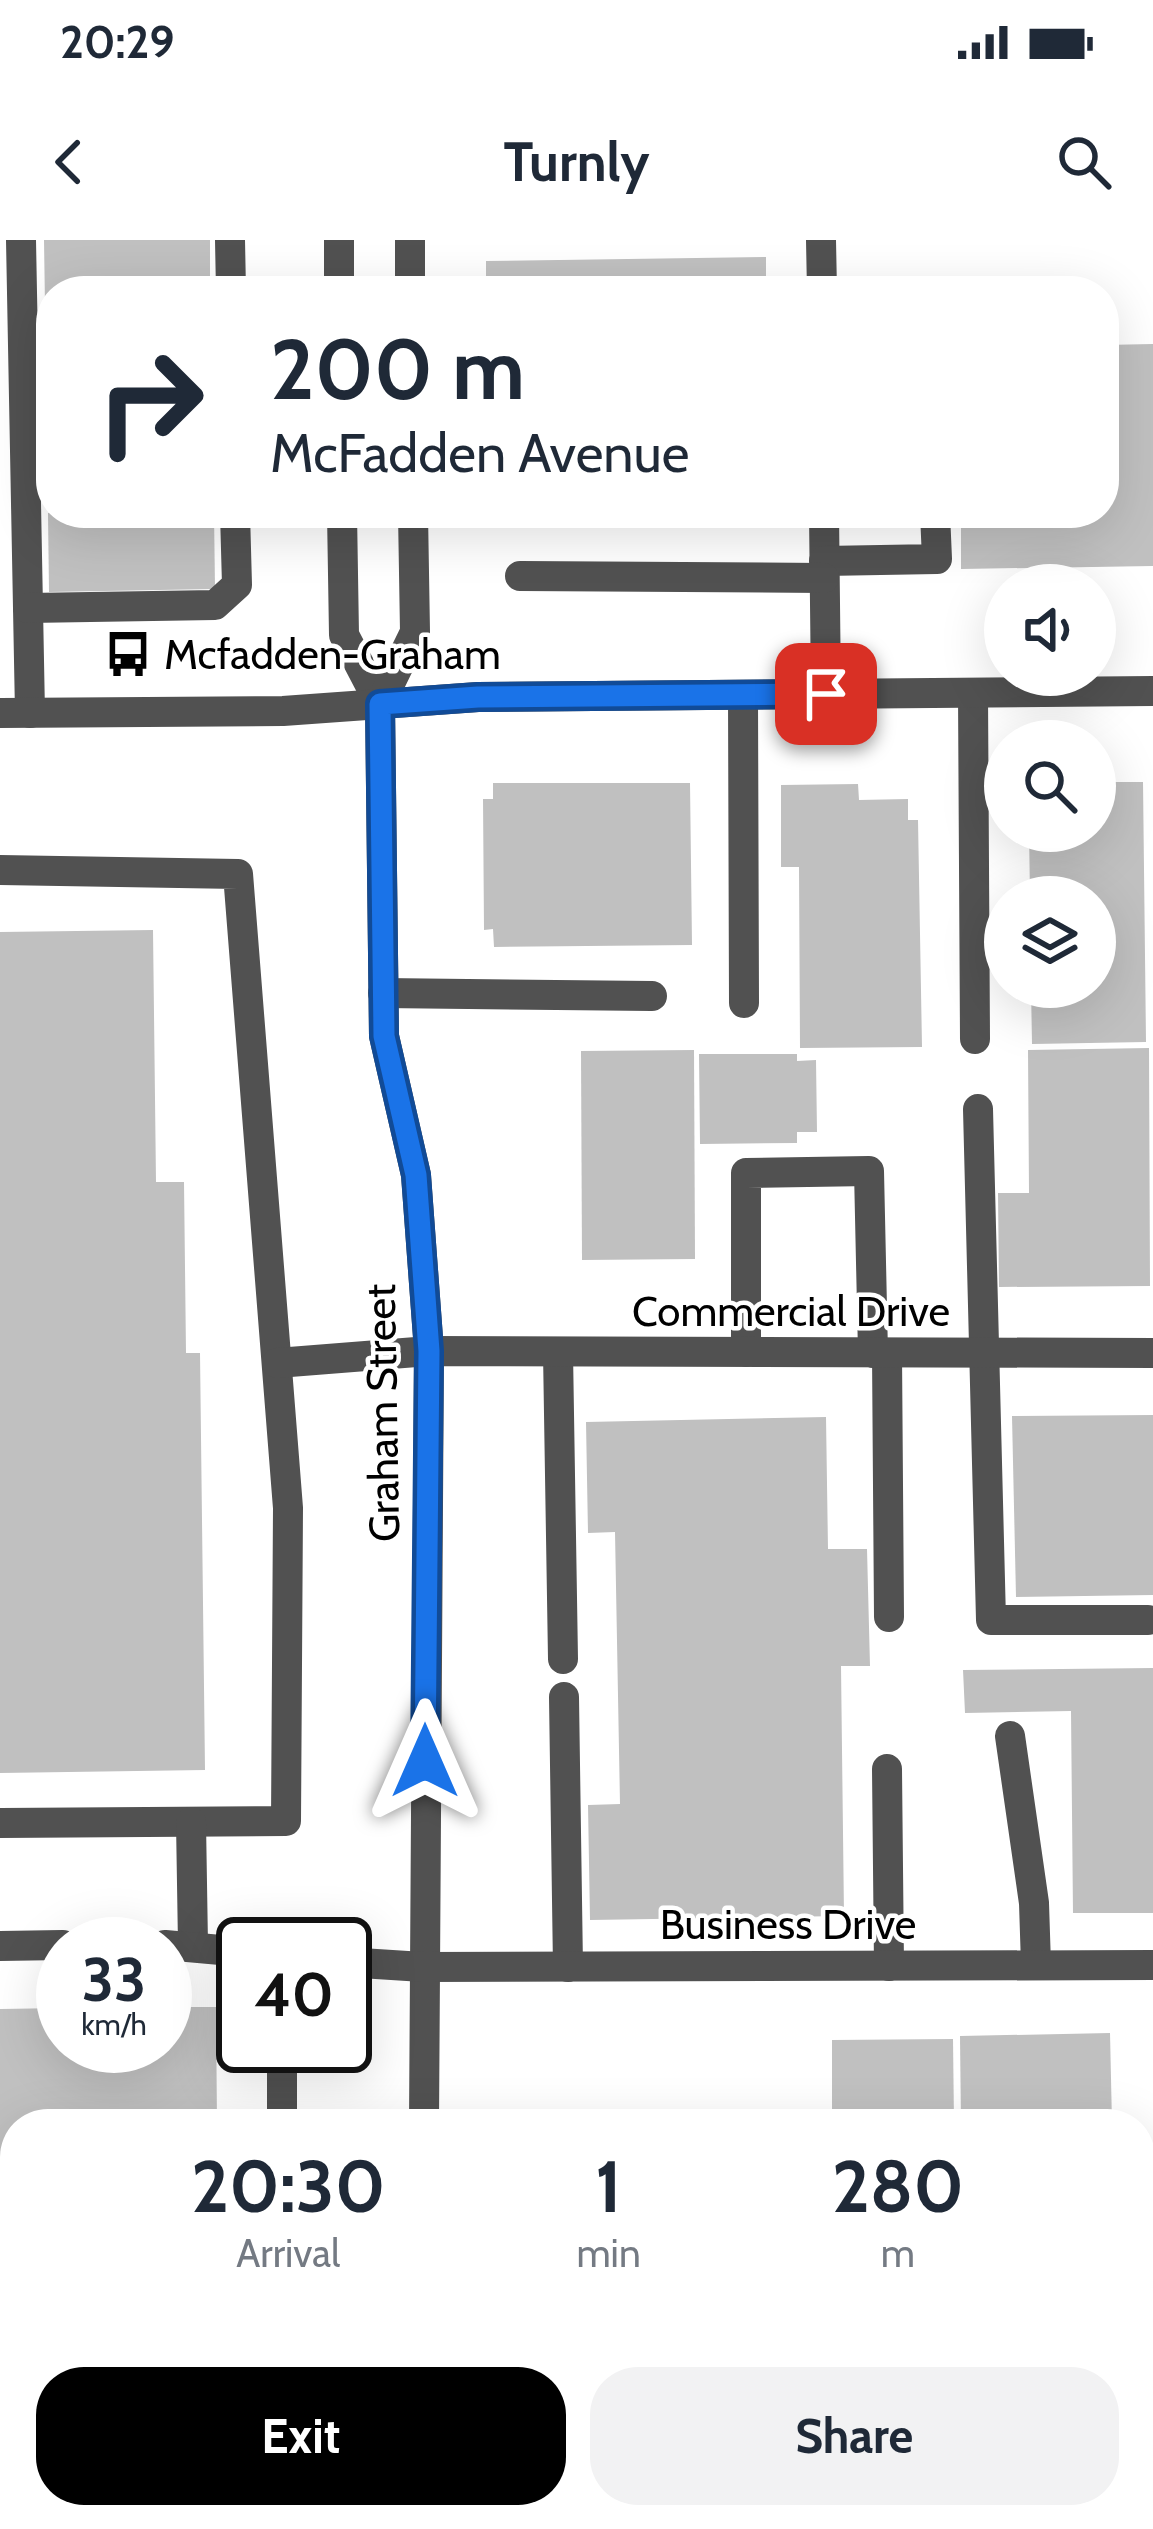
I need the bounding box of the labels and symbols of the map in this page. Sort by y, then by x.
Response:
place label: Mcfadden-Graham [164,628,501,680]
bus stop icon: Mcfadden-Graham [103,629,153,679]
pin [775,643,877,745]
street label: Graham Street [354,1283,410,1543]
street label: Commercial Drive [632,1285,950,1337]
position arrow [362,1698,488,1824]
street label: Business Drive [660,1898,916,1950]
speed limit sign: 40 [216,1917,372,2073]

